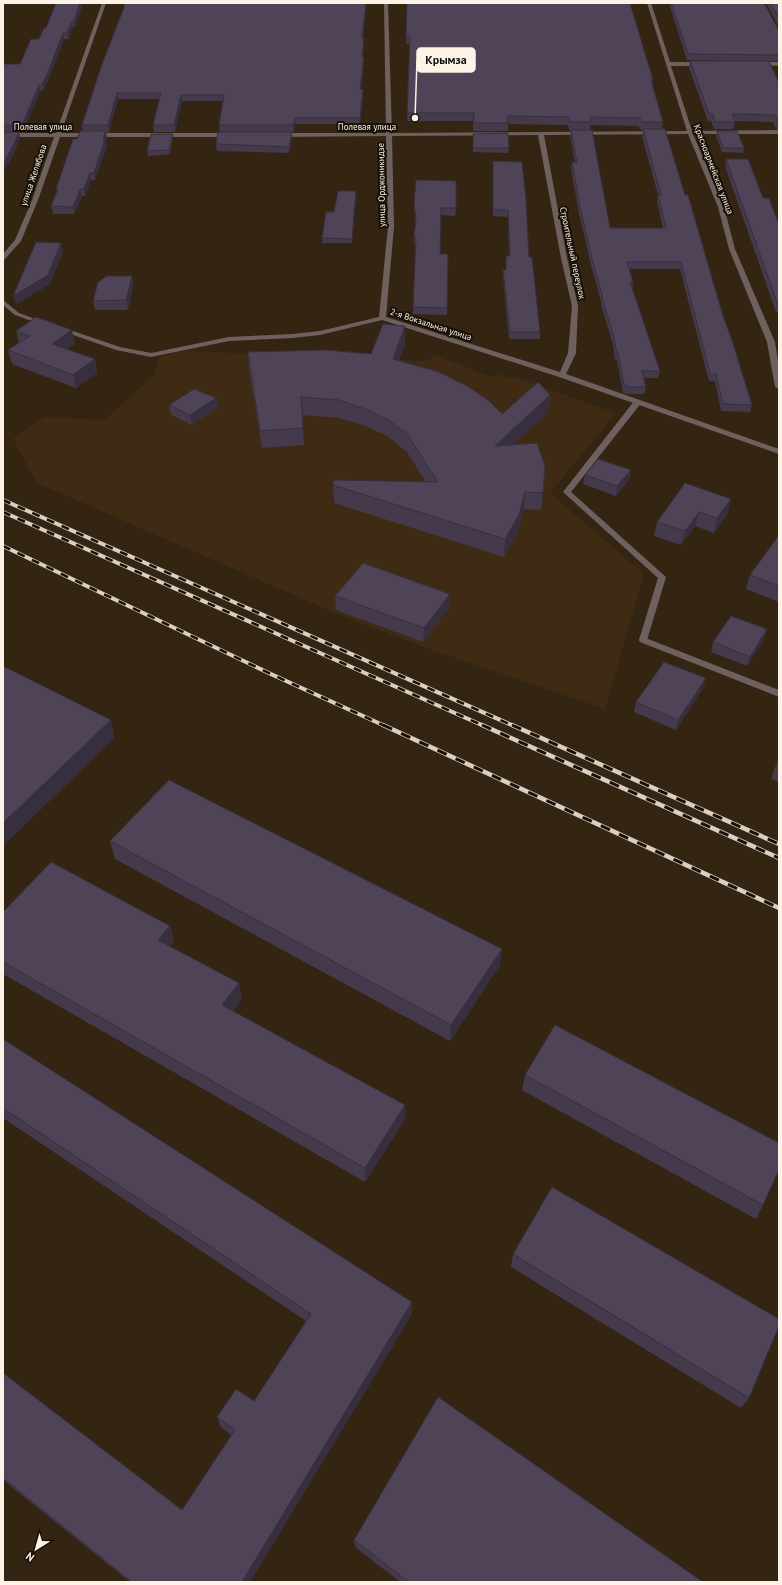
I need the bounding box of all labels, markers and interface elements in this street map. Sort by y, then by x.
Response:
callout: Крымза [417,48,475,72]
text: Крымза [425,52,467,67]
street label: Полевая улица [14,121,72,132]
street label: Полевая улица [338,121,396,132]
street label: Красноармейская улица [692,122,736,216]
street label: улица Орджоникидзе [375,142,387,227]
street label: улица Желябова [17,143,49,207]
street label: Строительный переулок [558,206,588,301]
street label: 2-я Вокзальная улица [389,306,473,342]
north arrow [16,1529,56,1569]
text: N [23,1549,37,1565]

